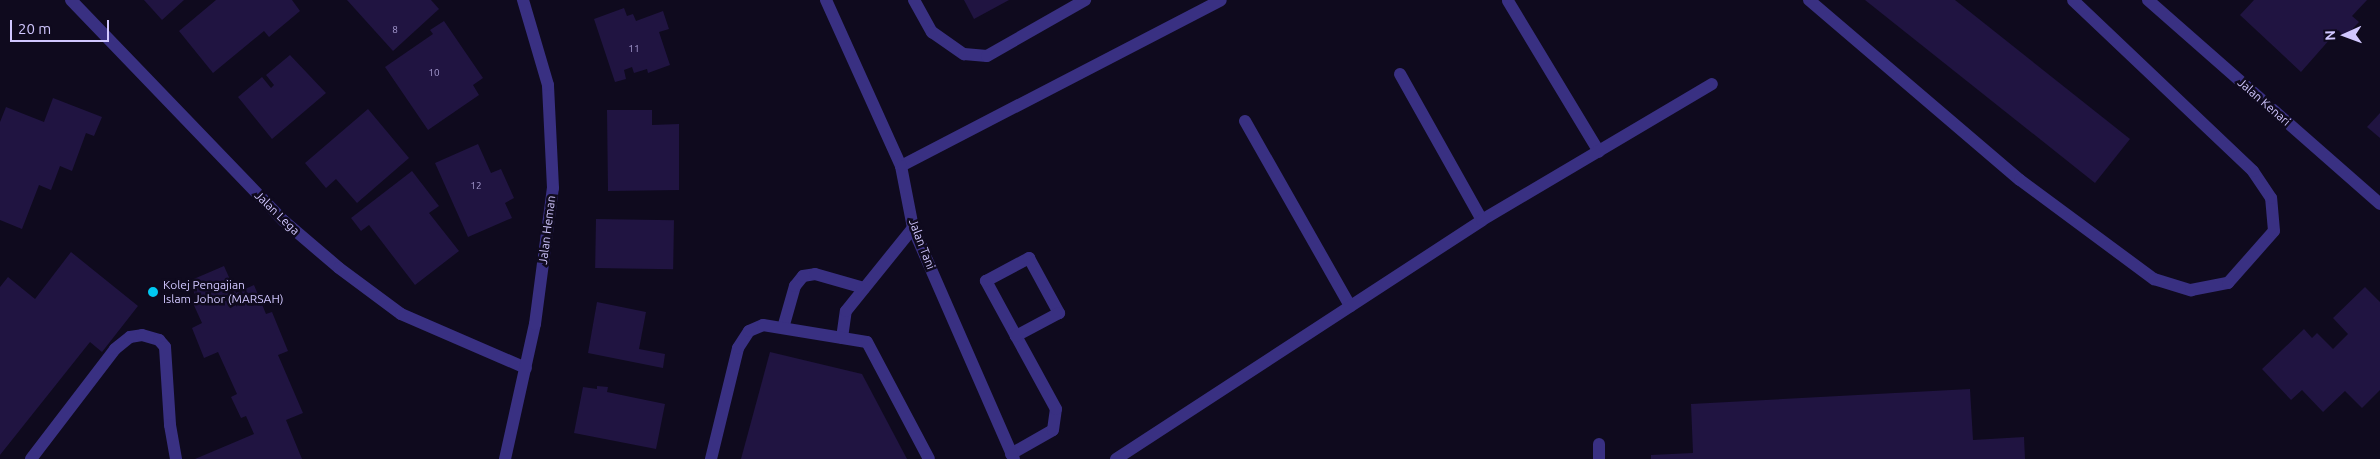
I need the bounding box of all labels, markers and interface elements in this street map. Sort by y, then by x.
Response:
scale bar [12,10,111,42]
north arrow [2320,10,2370,60]
text: 20 m [18,20,51,37]
house number: 8 [392,24,398,36]
text: N [2322,30,2338,41]
house number: 11 [628,43,640,55]
house number: 10 [428,67,440,79]
street label: Jalan Kenari [2235,75,2293,129]
house number: 12 [470,180,482,192]
street label: Jalan Lega [252,188,302,238]
street label: Jalan Heman [536,195,558,265]
street label: Jalan Tani [906,217,938,271]
place label: Kolej Pengajian Islam Johor (MARSAH) [163,278,284,306]
marker: Kolej Pengajian Islam Johor (MARSAH) [147,286,159,298]

